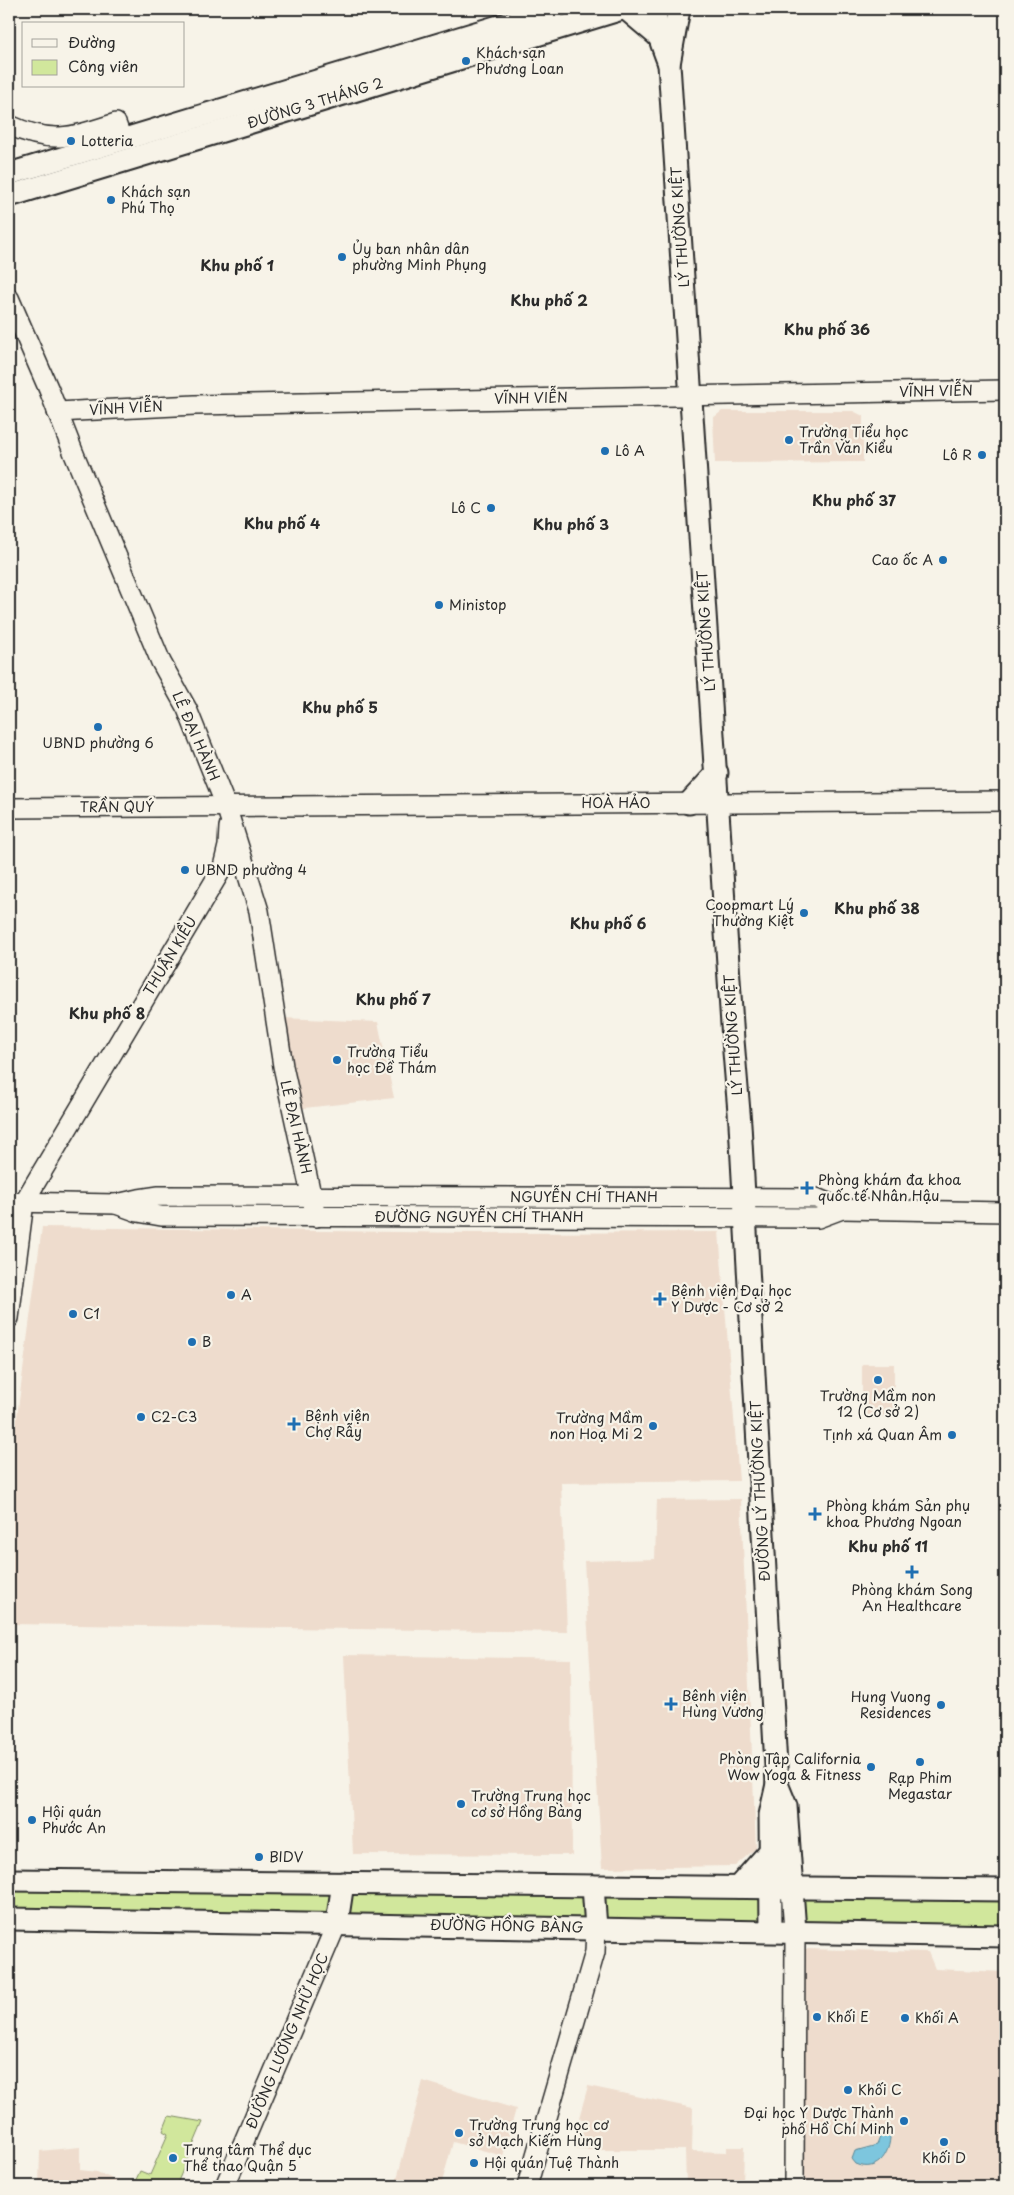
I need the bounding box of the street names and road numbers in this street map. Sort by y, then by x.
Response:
street label: ĐƯỜNG 3 THÁNG 2 [244,72,385,133]
street label: LÝ THƯỜNG KIỆT [665,165,694,288]
street label: VĨNH VIỄN [899,378,973,402]
street label: VĨNH VIỄN [494,385,568,409]
street label: VĨNH VIỄN [89,394,163,420]
street label: LÝ THƯỜNG KIỆT [691,569,720,692]
street label: LÊ ĐẠI HÀNH [167,688,226,784]
street label: HOÀ HẢO [581,792,651,813]
street label: TRẦN QUÝ [80,795,154,817]
street label: THUẬN KIỀU [137,912,201,999]
street label: LÝ THƯỜNG KIỆT [718,973,747,1096]
street label: LÊ ĐẠI HÀNH [275,1078,318,1176]
street label: NGUYỄN CHÍ THANH [510,1185,658,1207]
street label: ĐƯỜNG NGUYỄN CHÍ THANH [374,1205,584,1227]
street label: ĐƯỜNG LÝ THƯỜNG KIỆT [744,1399,775,1582]
street label: ĐƯỜNG HỒNG BÀNG [430,1913,584,1937]
street label: ĐƯỜNG LƯƠNG NHỮ HỌC [240,1950,333,2132]

